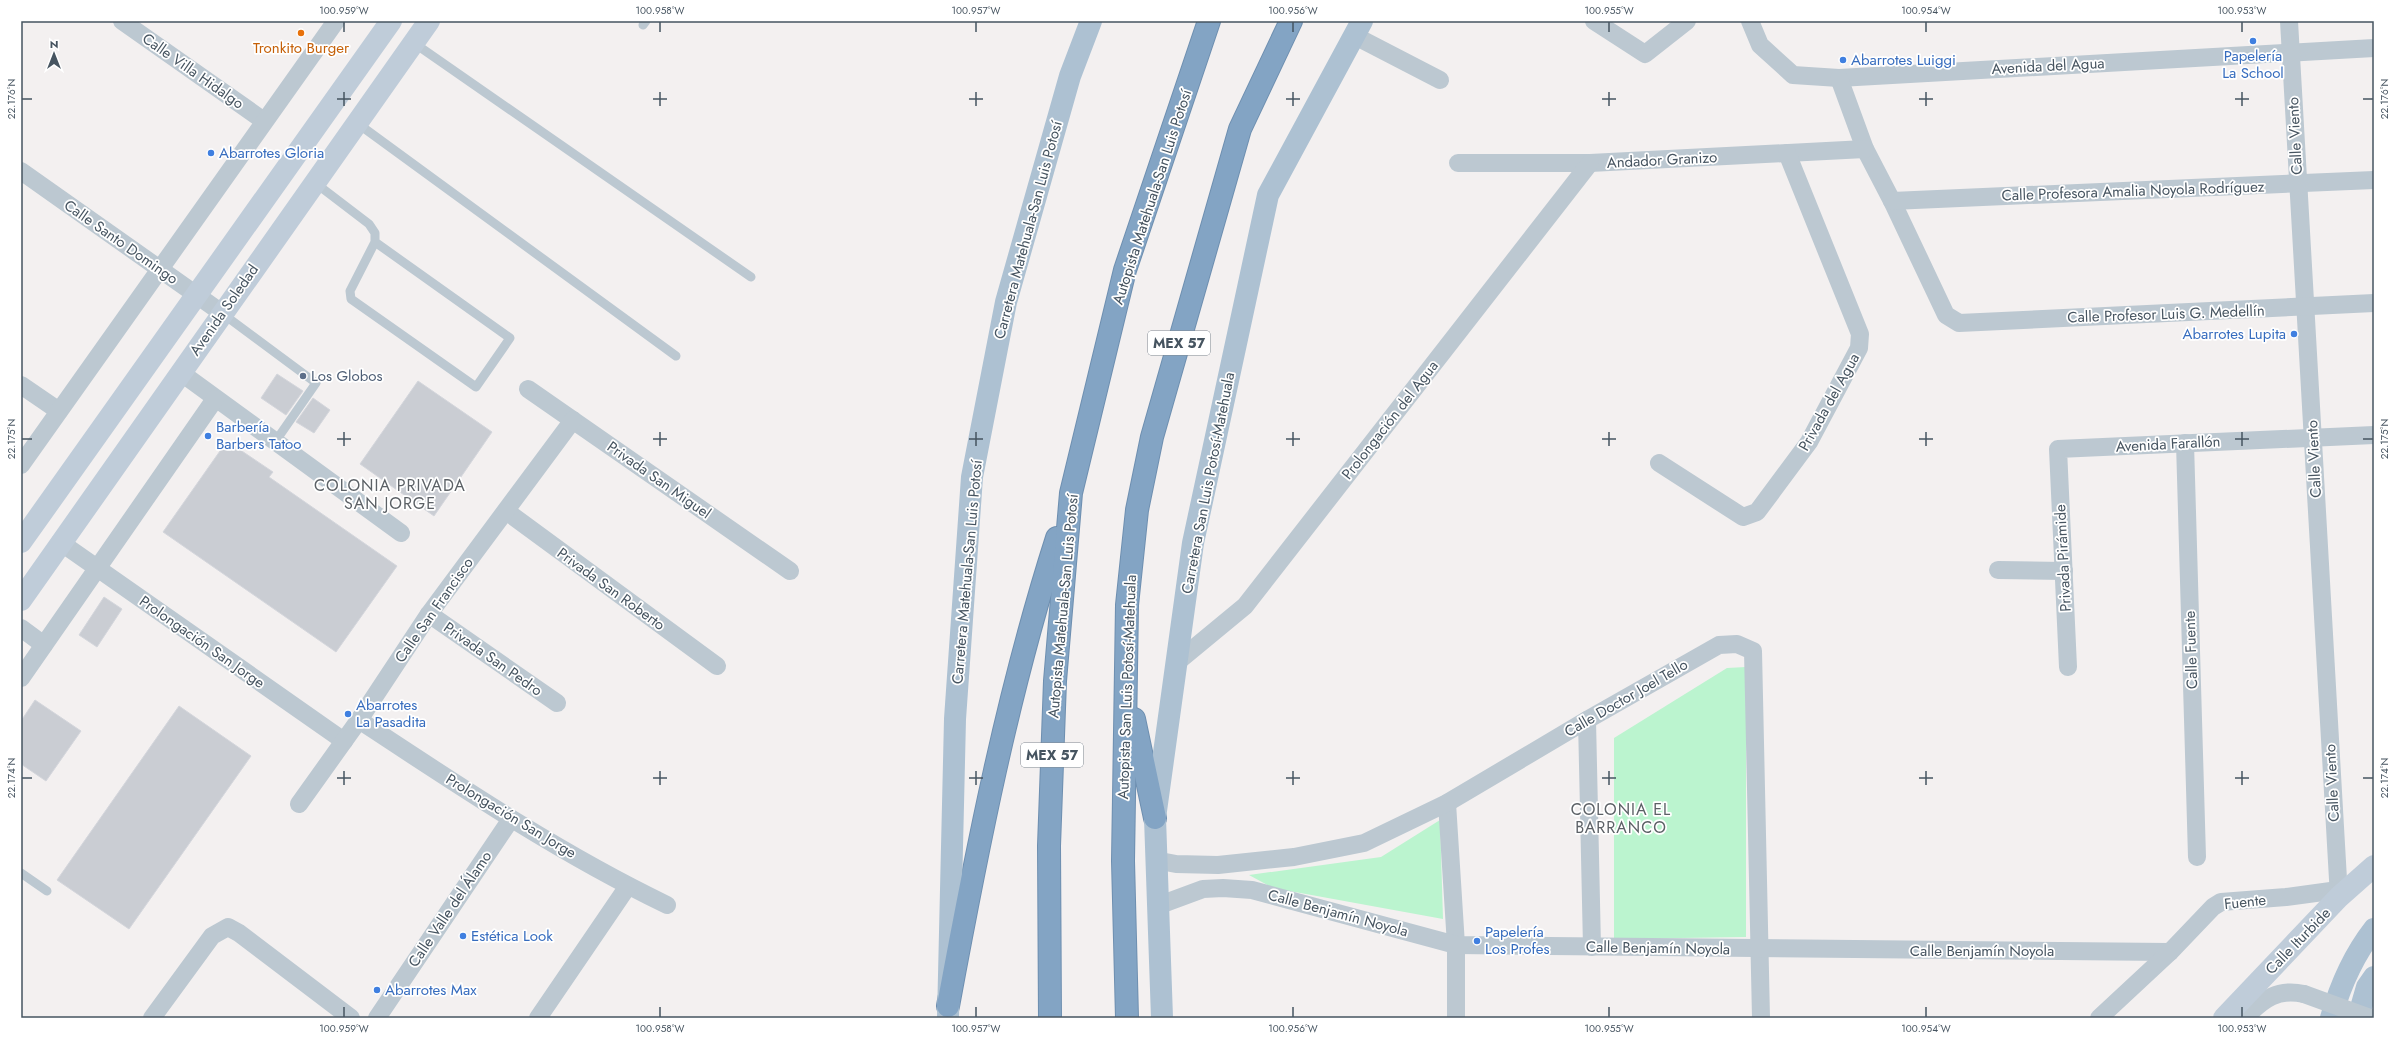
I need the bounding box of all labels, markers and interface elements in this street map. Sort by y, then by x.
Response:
text: 100.959°W [319,3,369,18]
text: 100.958°W [635,3,685,18]
text: 100.957°W [952,3,1001,18]
text: 100.956°W [1268,3,1318,18]
text: 100.955°W [1584,3,1634,18]
text: 100.954°W [1901,3,1951,18]
text: 100.953°W [2217,3,2267,18]
street label: Calle Villa Hidalgo [138,28,248,114]
marker: Tronkito Burger [296,28,306,38]
north arrow [34,34,74,74]
text: N [50,36,58,52]
marker: Papelería La School [2248,36,2258,46]
place label: Tronkito Burger [253,37,350,59]
place label: Papelería La School [2222,45,2284,84]
place label: Abarrotes Luiggi [1851,49,1956,71]
street label: Avenida del Agua [1991,52,2105,80]
marker: Abarrotes Luiggi [1838,55,1848,65]
text: 22.176°N [4,79,19,119]
text: 22.176°N [2377,79,2392,119]
street label: Autopista Matehuala-San Luis Potosí [1107,86,1198,307]
street label: Calle Viento [2282,97,2308,175]
street label: Carretera Matehuala-San Luis Potosí [988,117,1068,342]
place label: Abarrotes Gloria [219,142,324,164]
street label: Andador Granizo [1606,146,1718,174]
marker: Abarrotes Gloria [206,148,216,158]
street label: Calle Profesora Amalia Noyola Rodríguez [2001,175,2265,207]
street label: Calle Santo Domingo [59,194,183,290]
street label: Avenida Soledad [184,260,264,360]
street label: Calle Profesor Luis G. Medellín [2067,300,2265,328]
place label: Abarrotes Lupita [2183,323,2286,345]
marker: Abarrotes Lupita [2289,329,2299,339]
road number: MEX 57 [1148,331,1210,355]
street label: Privada del Agua [1793,349,1865,455]
street label: Prolongación del Agua [1336,356,1444,484]
place label: Los Globos [311,365,383,387]
street label: Carretera San Luis Potosí-Matehuala [1176,370,1240,596]
marker: Los Globos [298,371,308,381]
place label: Barbería Barbers Tatoo [216,416,301,455]
text: 22.175°N [4,419,19,459]
text: 22.175°N [2377,419,2392,459]
street label: Calle Viento [2301,420,2327,498]
street label: Avenida Farallón [2115,430,2221,458]
marker: Barbería Barbers Tatoo [203,431,213,441]
street label: Privada San Miguel [603,436,715,524]
street label: Carretera Matehuala-San Luis Potosí [946,458,988,685]
district label: COLONIA PRIVADA SAN JORGE [314,474,466,515]
street label: Autopista Matehuala-San Luis Potosí [1042,492,1084,719]
street label: Privada Pirámide [2049,503,2077,612]
street label: Privada San Roberto [552,542,670,636]
street label: Calle San Francisco [389,553,479,667]
street label: Autopista San Luis Potosí-Matehuala [1112,574,1142,800]
street label: Prolongación San Jorge [135,590,269,694]
street label: Calle Fuente [2179,610,2203,690]
street label: Privada San Pedro [439,617,547,701]
street label: Calle Doctor Joel Tello [1560,654,1692,742]
place label: Abarrotes La Pasadita [356,694,426,733]
marker: Abarrotes La Pasadita [343,709,353,719]
road number: MEX 57 [1021,743,1083,767]
street label: Calle Viento [2319,744,2345,822]
text: 22.174°N [4,758,19,798]
text: 22.174°N [2377,758,2392,798]
street label: Prolongación San Jorge [442,768,581,864]
district label: COLONIA EL BARRANCO [1571,798,1671,839]
street label: Calle Valle del Álamo [403,846,497,972]
street label: Calle Benjamín Noyola [1265,884,1411,942]
street label: Fuente [2223,889,2267,915]
street label: Calle Iturbide [2260,902,2336,979]
place label: Papelería Los Profes [1485,921,1550,960]
place label: Estética Look [471,925,553,947]
marker: Estética Look [458,931,468,941]
marker: Papelería Los Profes [1472,936,1482,946]
street label: Calle Benjamín Noyola [1586,936,1730,960]
street label: Calle Benjamín Noyola [1910,940,2054,962]
place label: Abarrotes Max [385,979,477,1001]
marker: Abarrotes Max [372,985,382,995]
text: 100.959°W [319,1021,369,1036]
text: 100.958°W [635,1021,685,1036]
text: 100.957°W [952,1021,1001,1036]
text: 100.956°W [1268,1021,1318,1036]
text: 100.955°W [1584,1021,1634,1036]
text: 100.954°W [1901,1021,1951,1036]
text: 100.953°W [2217,1021,2267,1036]

